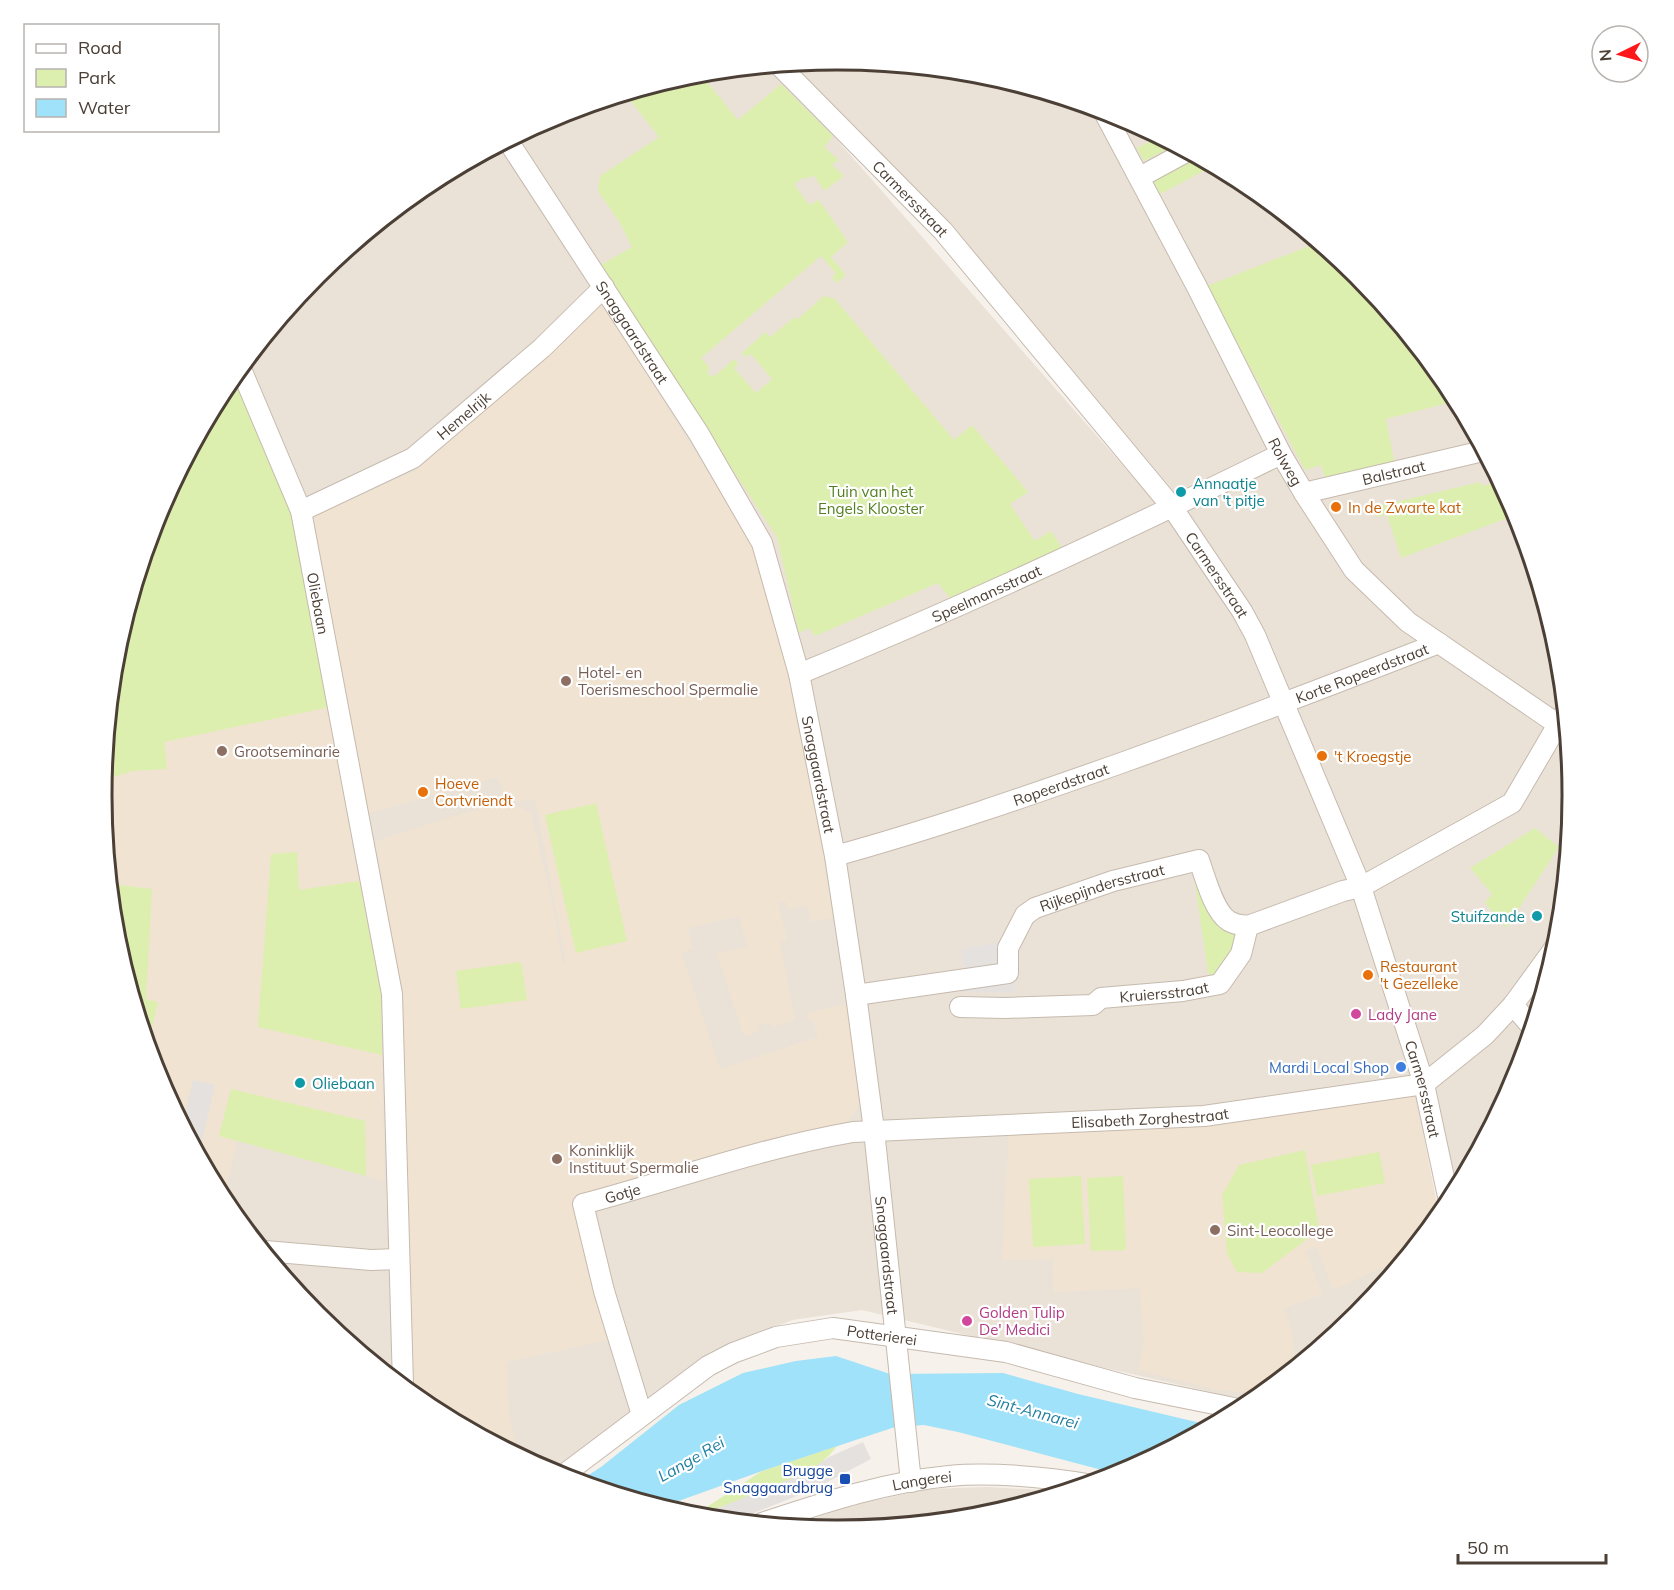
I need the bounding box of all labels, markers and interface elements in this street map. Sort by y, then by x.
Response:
legend [24,24,219,132]
north arrow [1590,24,1650,84]
text: Road [78,36,122,59]
text: N [1595,48,1616,62]
text: Park [78,66,117,89]
text: Water [78,96,131,119]
street label: Carmersstraat [869,156,953,240]
street label: Snaggaardstraat [592,277,673,387]
street label: Hemelrijk [432,387,494,443]
street label: Rolweg [1265,434,1307,489]
street label: Balstraat [1360,455,1427,489]
place label: Annaatje van 't pitje [1193,474,1265,510]
park label: Tuin van het Engels Klooster [818,482,925,518]
marker: Annaatje van 't pitje [1174,485,1188,499]
place label: In de Zwarte kat [1348,498,1461,517]
marker: In de Zwarte kat [1329,500,1343,514]
street label: Carmersstraat [1182,528,1253,621]
street label: Speelmansstraat [929,560,1044,626]
street label: Oliebaan [303,571,334,636]
street label: Korte Ropeerdstraat [1293,639,1431,707]
place label: Hotel- en Toerismeschool Spermalie [578,663,758,699]
marker: Hotel- en Toerismeschool Spermalie [559,674,573,688]
street label: Snaggaardstraat [798,714,840,834]
place label: Grootseminarie [234,742,340,761]
marker: Grootseminarie [215,744,229,758]
place label: 't Kroegstje [1334,747,1411,766]
marker: 't Kroegstje [1315,749,1329,763]
street label: Ropeerdstraat [1011,759,1111,809]
place label: Hoeve Cortvriendt [435,774,513,810]
marker: Hoeve Cortvriendt [416,785,430,799]
street label: Rijkepijndersstraat [1037,859,1166,915]
place label: Stuifzande [1451,907,1525,926]
marker: Stuifzande [1530,909,1544,923]
place label: Restaurant 't Gezelleke [1380,957,1458,993]
marker: Restaurant 't Gezelleke [1361,968,1375,982]
street label: Kruiersstraat [1119,977,1210,1006]
place label: Lady Jane [1368,1005,1437,1024]
marker: Lady Jane [1349,1007,1363,1021]
street label: Carmersstraat [1401,1038,1445,1139]
place label: Mardi Local Shop [1269,1058,1389,1077]
marker: Mardi Local Shop [1394,1060,1408,1074]
place label: Oliebaan [312,1074,375,1093]
marker: Oliebaan [293,1076,307,1090]
street label: Elisabeth Zorghestraat [1071,1103,1230,1132]
place label: Koninklijk Instituut Spermalie [569,1141,699,1177]
marker: Koninklijk Instituut Spermalie [550,1152,564,1166]
street label: Gotje [602,1179,642,1207]
street label: Snaggaardstraat [871,1195,903,1315]
place label: Sint-Leocollege [1227,1221,1333,1240]
marker: Sint-Leocollege [1208,1223,1222,1237]
place label: Golden Tulip De' Medici [979,1303,1065,1339]
marker: Golden Tulip De' Medici [960,1314,974,1328]
street label: Potterierei [846,1321,918,1349]
water label: Sint-Annarei [985,1389,1081,1433]
water label: Lange Rei [654,1432,728,1486]
place label: Brugge Snaggaardbrug [723,1461,833,1497]
street label: Langerei [890,1466,953,1494]
marker: Brugge Snaggaardbrug [838,1472,852,1486]
scale bar [1458,1527,1606,1565]
text: 50 m [1467,1536,1509,1559]

